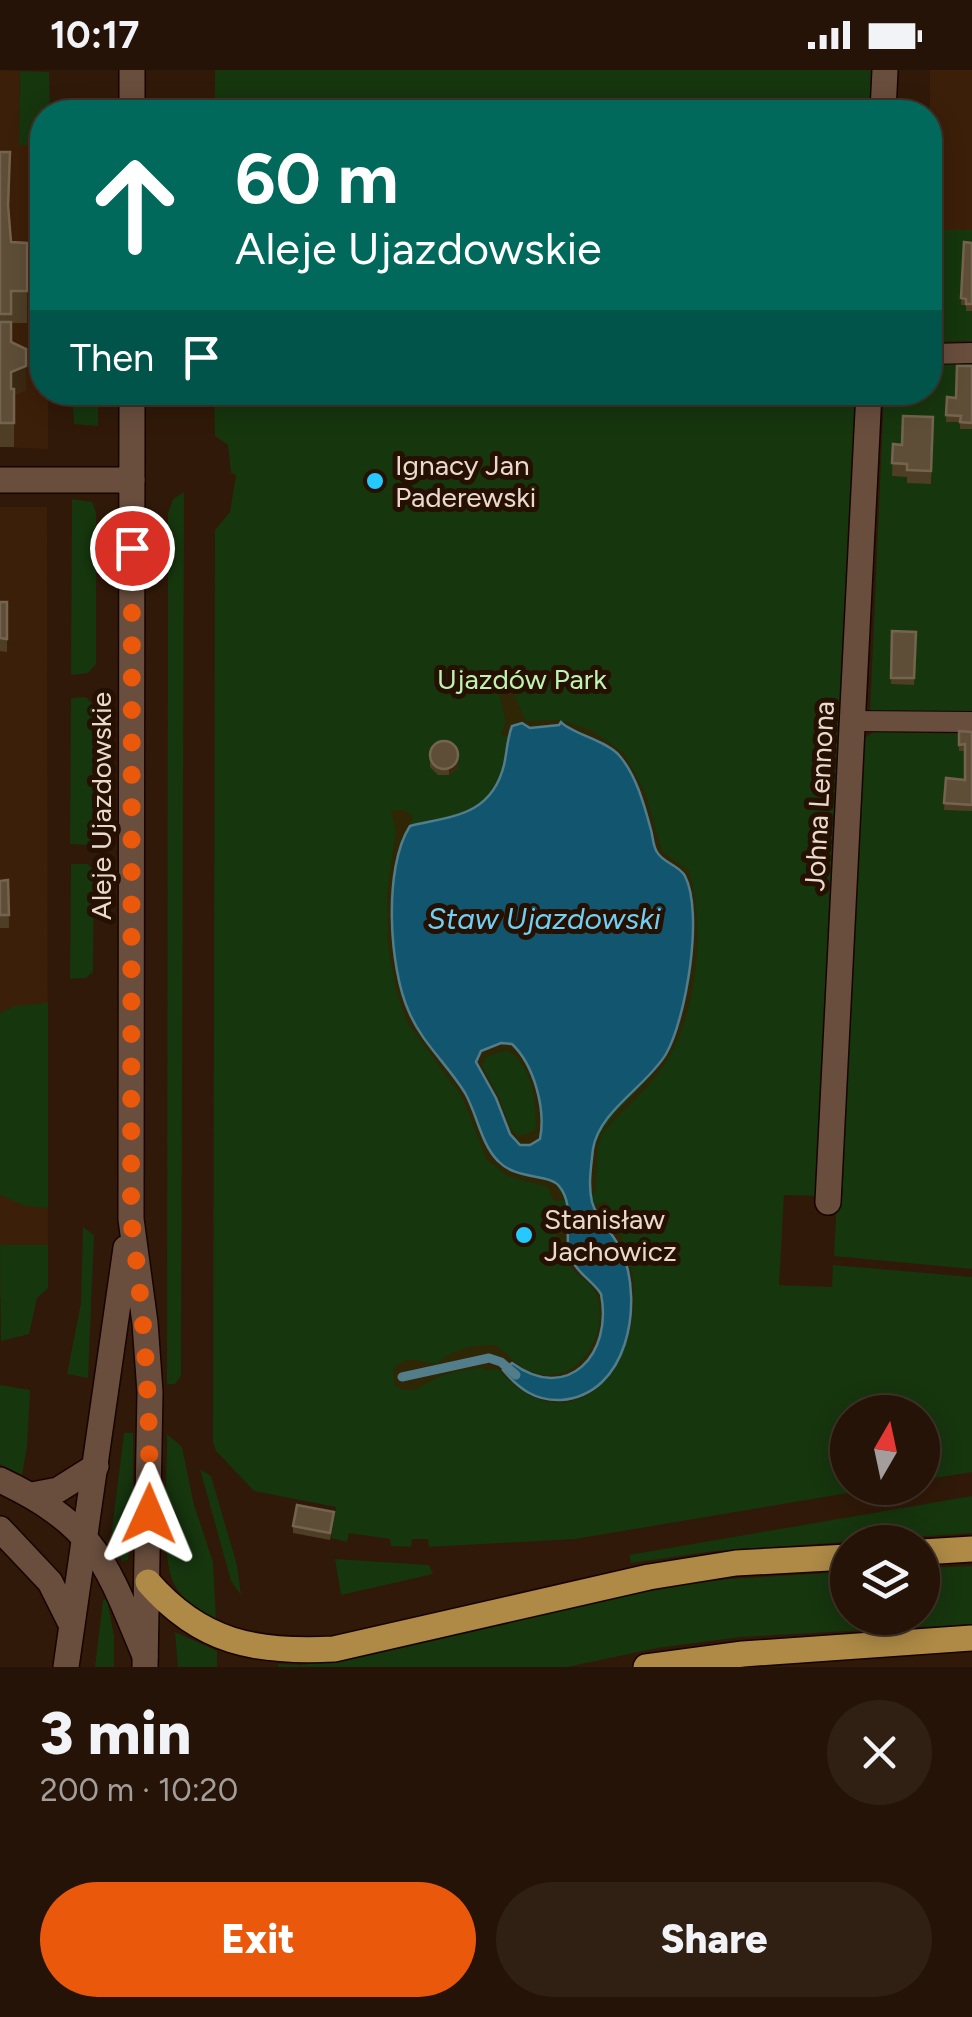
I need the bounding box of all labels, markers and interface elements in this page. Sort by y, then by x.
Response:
text: 10:17 [50,12,139,58]
text: 60 m [235,136,399,221]
icon: ahead [70,140,200,270]
text: Aleje Ujazdowskie [235,221,602,275]
icon: arrive [174,330,229,385]
text: Then [70,335,154,381]
place label: Ignacy Jan Paderewski [395,448,536,514]
marker: Ignacy Jan Paderewski [364,470,386,492]
pin [90,506,175,591]
icon: arrive [105,521,160,576]
park label: Ujazdów Park [437,662,607,696]
street label: Aleje Ujazdowskie [84,692,118,920]
street label: Johna Lennona [797,700,841,892]
water label: Staw Ujazdowski [427,900,662,937]
place label: Stanisław Jachowicz [544,1202,677,1268]
marker: Stanisław Jachowicz [513,1224,535,1246]
north arrow [830,1395,940,1505]
map controls [830,1395,940,1635]
position arrow [97,1462,201,1566]
button: layers [830,1525,940,1635]
text: 3 min [40,1697,192,1769]
button: close [827,1700,932,1805]
text: 200 m · 10:20 [40,1771,238,1809]
button: Exit [40,1882,476,1997]
button: Share [496,1882,932,1997]

